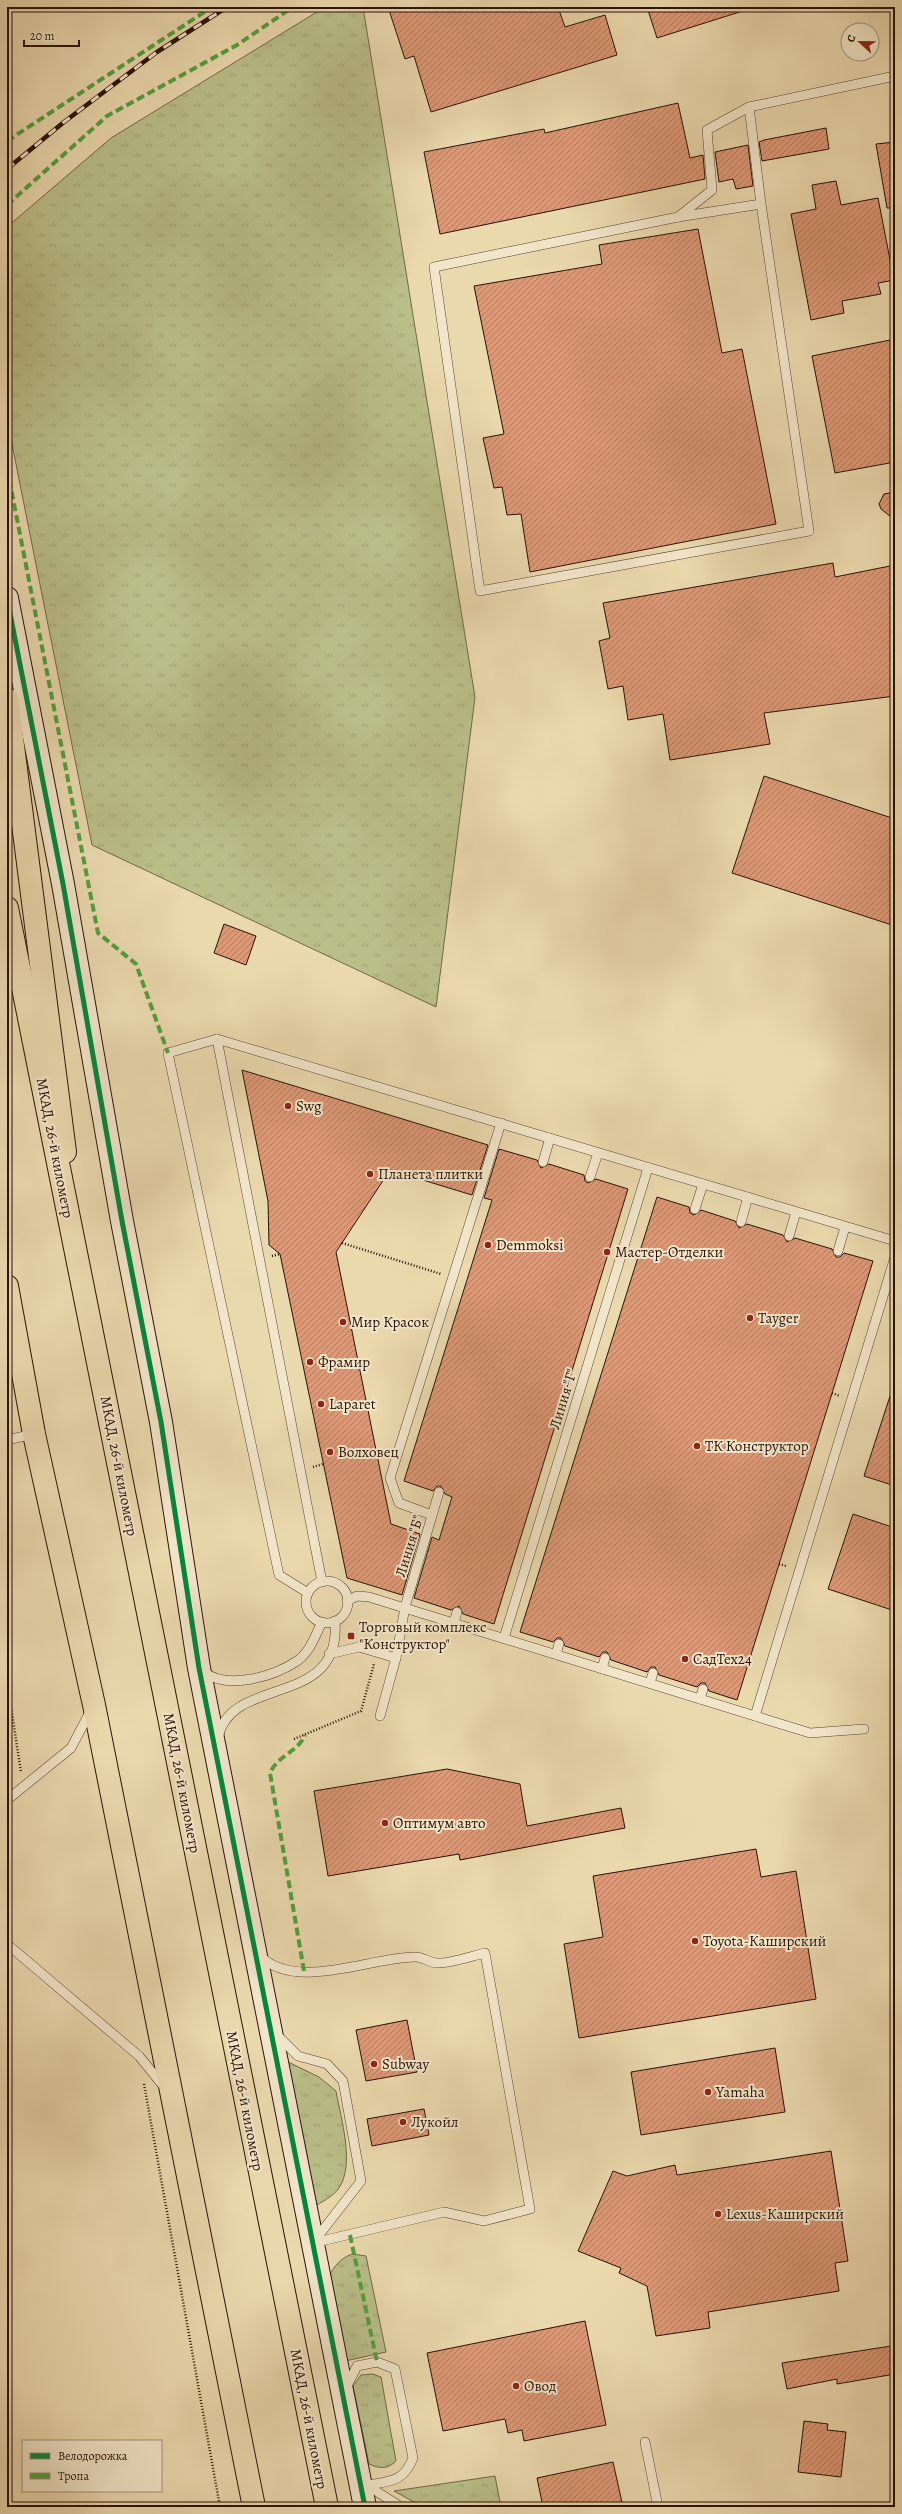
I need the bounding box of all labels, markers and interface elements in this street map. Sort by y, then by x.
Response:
scale bar [24,22,79,48]
north arrow [840,22,880,62]
text: 20 m [30,28,54,44]
text: С [843,32,859,44]
street label: МКАД, 26-й километр [32,1076,78,1220]
place label: Swg [296,1096,322,1116]
marker: Swg [283,1101,293,1111]
place label: Планета плитки [378,1164,483,1184]
marker: Планета плитки [365,1169,375,1179]
place label: Demmoksi [496,1235,563,1255]
marker: Demmoksi [483,1240,493,1250]
place label: Мастер-Отделки [615,1242,724,1262]
marker: Мастер-Отделки [602,1247,612,1257]
place label: Tayger [758,1308,799,1328]
place label: Мир Красок [351,1312,429,1332]
marker: Tayger [745,1313,755,1323]
marker: Мир Красок [338,1317,348,1327]
place label: Фрамир [318,1352,370,1372]
marker: Фрамир [305,1357,315,1367]
street label: Линия "Г" [544,1366,582,1432]
street label: МКАД, 26-й километр [96,1394,142,1538]
place label: Laparet [329,1394,376,1414]
marker: Laparet [316,1399,326,1409]
place label: ТК Конструктор [705,1436,809,1456]
marker: ТК Конструктор [692,1441,702,1451]
place label: Волховец [338,1442,399,1462]
marker: Волховец [325,1447,335,1457]
street label: Линия "Б" [390,1513,428,1579]
place label: Торговый комплекс "Конструктор" [359,1617,486,1654]
marker: Торговый комплекс "Конструктор" [346,1631,356,1641]
place label: СадТех24 [693,1649,752,1669]
marker: СадТех24 [680,1654,690,1664]
street label: МКАД, 26-й километр [159,1711,205,1855]
place label: Оптимум авто [393,1813,486,1833]
marker: Оптимум авто [380,1818,390,1828]
place label: Toyota-Каширский [703,1931,826,1951]
marker: Toyota-Каширский [690,1936,700,1946]
street label: МКАД, 26-й километр [222,2029,268,2173]
place label: Subway [382,2054,429,2074]
marker: Subway [369,2059,379,2069]
place label: Yamaha [715,2082,765,2102]
marker: Yamaha [703,2087,713,2097]
place label: Лукойл [411,2112,458,2132]
marker: Лукойл [398,2117,408,2127]
place label: Lexus-Каширский [726,2204,844,2224]
marker: Lexus-Каширский [713,2209,723,2219]
street label: МКАД, 26-й километр [286,2347,332,2491]
place label: Овод [524,2376,556,2396]
marker: Овод [511,2381,521,2391]
legend [22,2440,162,2492]
text: Велодорожка [58,2448,128,2464]
text: Тропа [58,2468,89,2484]

